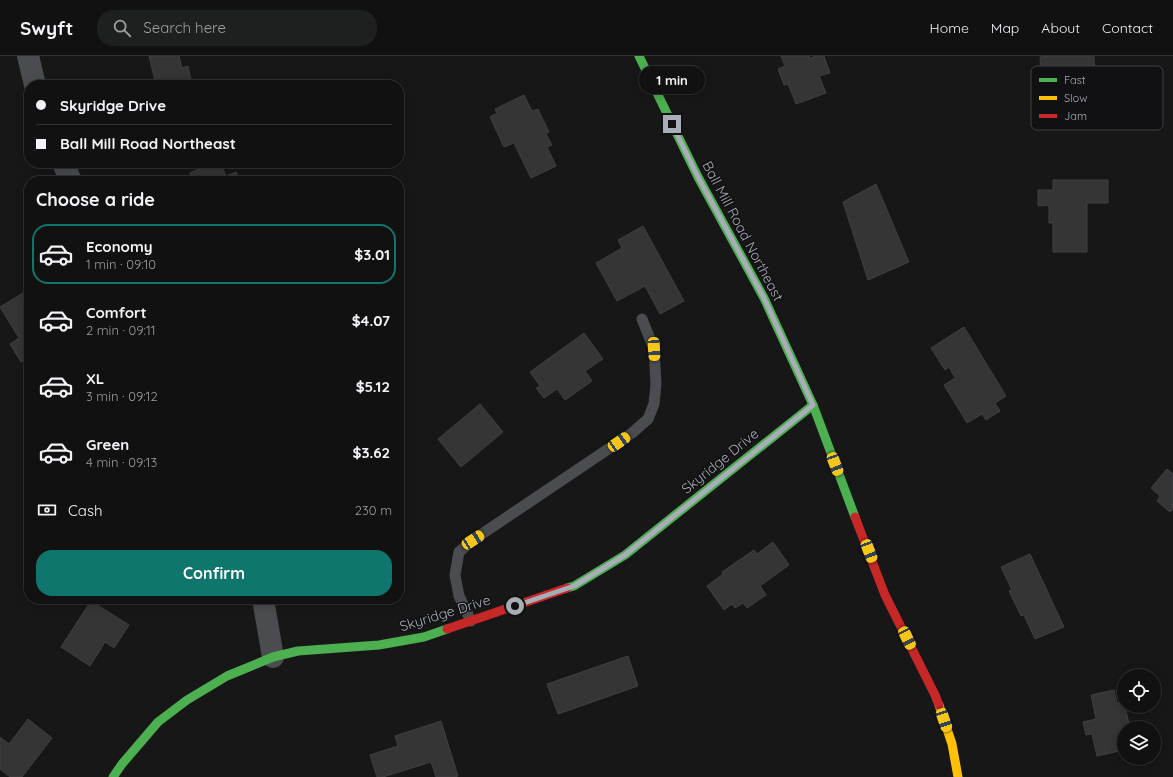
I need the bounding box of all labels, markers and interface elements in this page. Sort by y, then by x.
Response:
search box [97,10,377,46]
text: Swyft [20,16,73,40]
icon: search [111,17,133,39]
text: Search here [143,18,226,37]
text: Home [930,19,969,37]
text: Map [991,19,1019,37]
text: About [1041,19,1080,37]
text: Contact [1102,19,1153,37]
callout: 1 min [639,66,705,94]
legend [1031,66,1163,130]
text: 1 min [656,72,688,88]
text: Fast [1064,73,1086,87]
text: Slow [1064,91,1088,105]
text: Skyridge Drive [60,96,166,115]
text: Jam [1064,109,1087,123]
route end [663,115,681,133]
text: Ball Mill Road Northeast [60,134,236,153]
street label: Ball Mill Road Northeast [698,158,788,304]
text: Choose a ride [36,188,155,211]
icon: car [38,236,74,272]
text: Economy [86,237,153,256]
text: $3.01 [354,245,390,264]
text: 1 min · 09:10 [86,256,156,272]
icon: car [38,302,74,338]
text: Comfort [86,303,147,322]
text: $4.07 [352,311,390,330]
text: 2 min · 09:11 [86,322,156,338]
car [647,337,661,361]
icon: car [38,368,74,404]
text: XL [86,369,104,388]
text: $5.12 [356,377,390,396]
text: 3 min · 09:12 [86,388,158,404]
street label: Skyridge Drive [678,424,762,498]
car [606,430,632,454]
icon: car [38,434,74,470]
text: Green [86,435,129,454]
text: $3.62 [352,443,390,462]
car [825,451,845,477]
text: 4 min · 09:13 [86,454,157,470]
icon: cash [36,499,58,521]
text: Cash [68,501,102,520]
text: 230 m [355,502,392,518]
car [460,528,486,552]
car [859,538,879,564]
button: Confirm [36,550,392,596]
street label: Skyridge Drive [397,591,493,635]
route start [506,597,524,615]
car [896,625,918,651]
map controls [1117,669,1161,765]
button: locate [1117,669,1161,713]
car [934,707,954,733]
button: layers [1117,721,1161,765]

